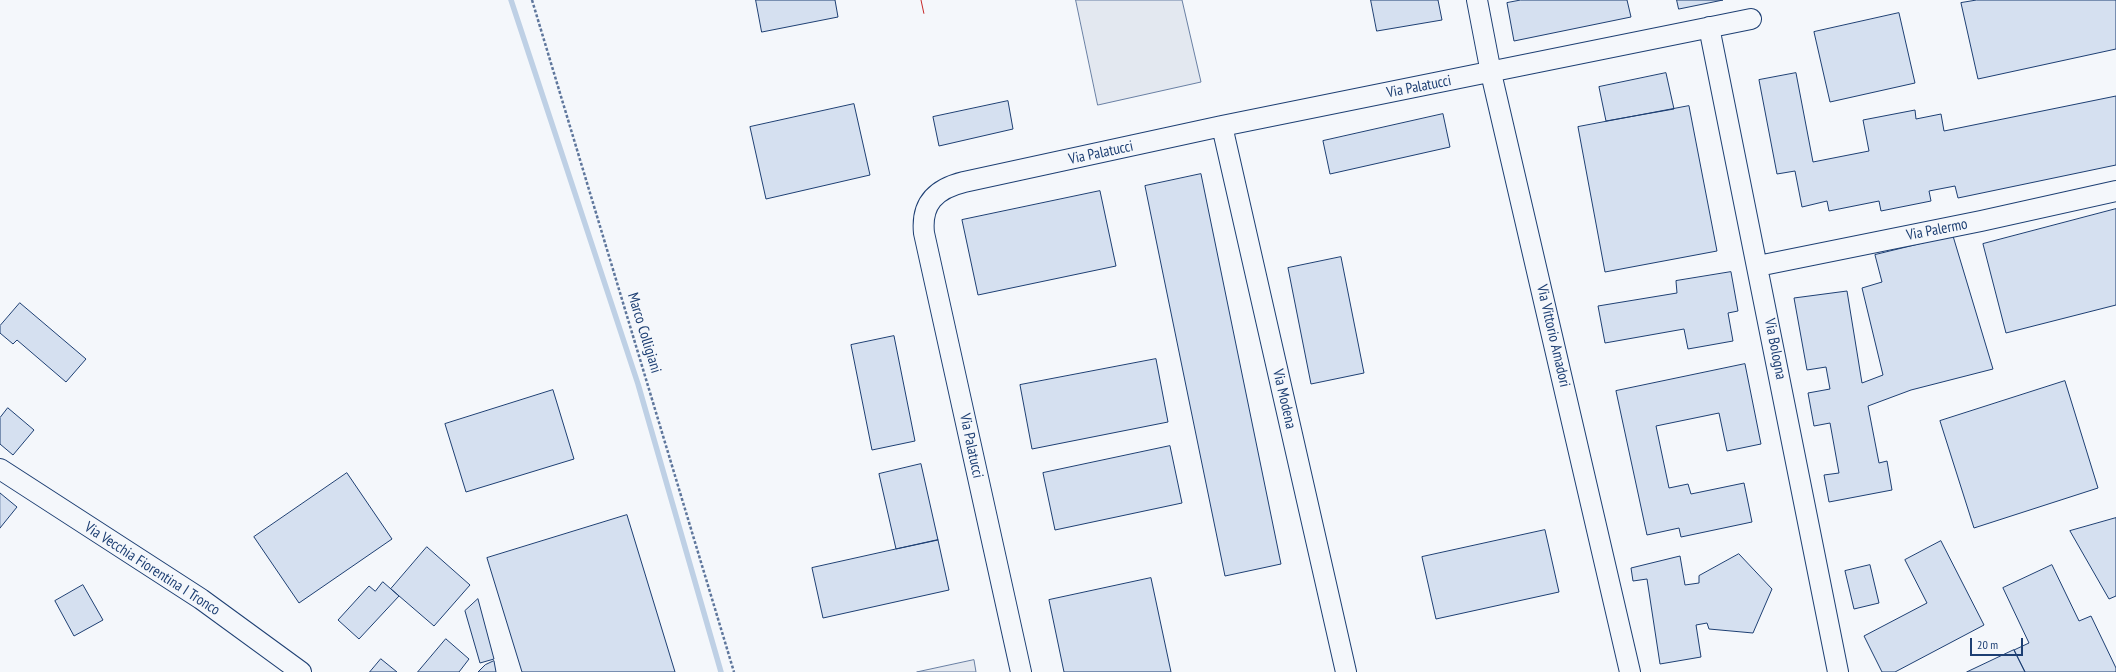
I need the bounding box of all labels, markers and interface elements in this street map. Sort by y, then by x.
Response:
street label: Via Palatucci [1385,72,1453,102]
street label: Via Palatucci [1067,137,1135,169]
street label: Via Palermo [1905,215,1969,245]
street label: Via Vittorio Amadori [1532,283,1574,389]
street label: Marco Colligiani [623,291,665,375]
street label: Via Bologna [1760,317,1790,381]
street label: Via Modena [1268,367,1300,431]
street label: Via Palatucci [955,412,987,480]
street label: Via Vecchia Fiorentina I Tronco [81,518,223,620]
scale bar [1972,630,2025,656]
text: 20 m [1977,637,1998,652]

